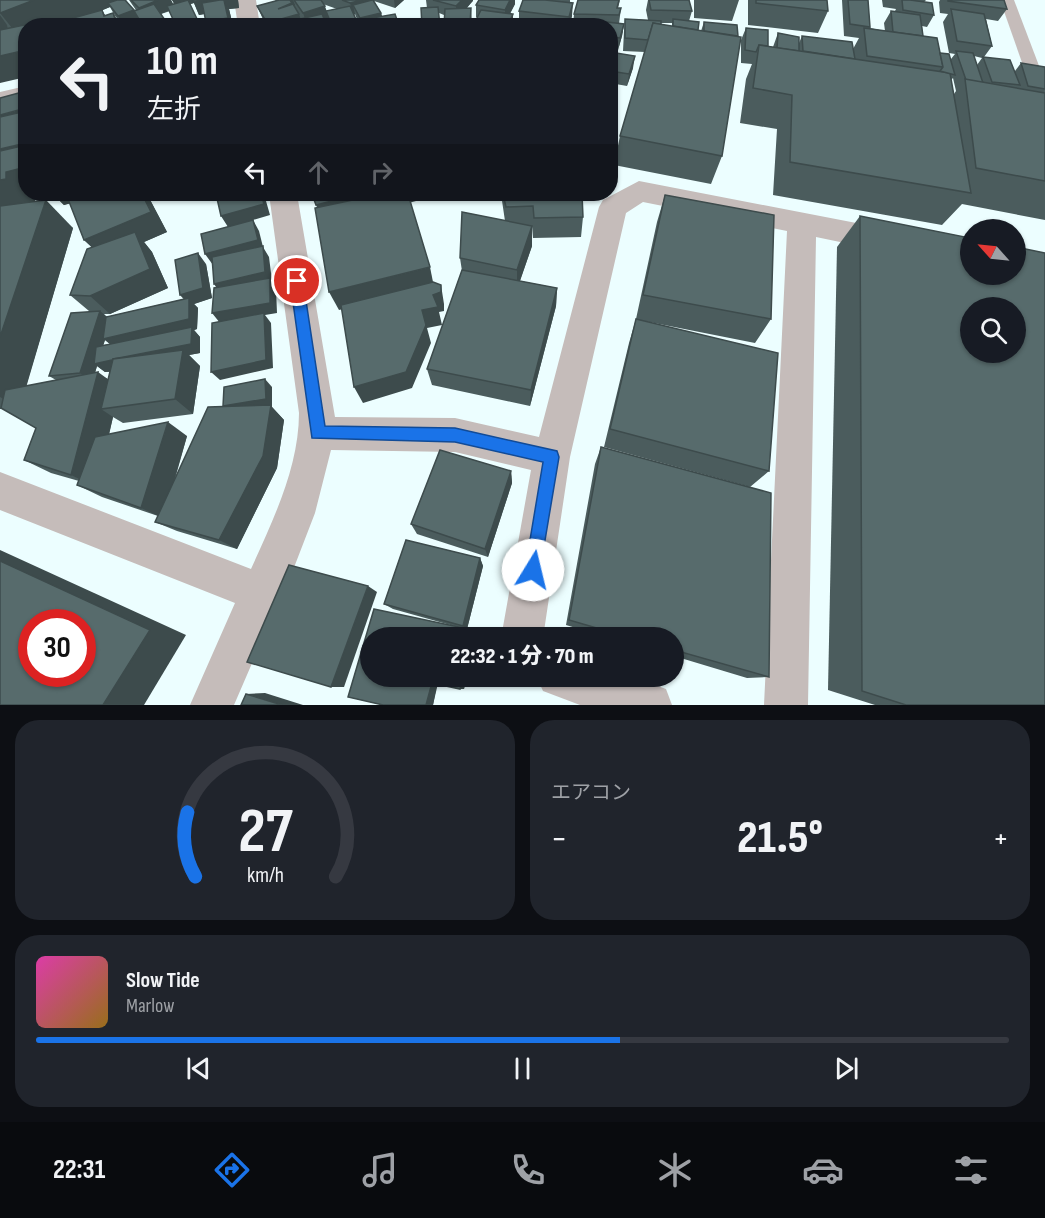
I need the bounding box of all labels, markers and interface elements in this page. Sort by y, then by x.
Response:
text: 10 m [147,36,218,87]
icon: left [48,42,126,120]
text: 左折 [147,94,201,126]
icon: left [239,156,272,189]
icon: ahead [302,156,335,189]
icon: right [365,156,398,189]
north arrow [960,219,1026,285]
map controls [960,219,1026,363]
pin [271,255,322,306]
icon: arrive [280,264,313,297]
button: search [960,297,1026,363]
position arrow [501,538,565,602]
speed limit sign: 30 [18,609,96,687]
text: 22:32 · 1 分 · 70 m [450,643,594,670]
text: エアコン [551,781,631,805]
text: 27 [238,795,293,870]
text: 21.5° [737,811,823,866]
text: − [551,819,567,859]
text: + [993,819,1009,859]
text: km/h [246,863,284,888]
text: Slow Tide [126,967,200,994]
text: Marlow [126,994,174,1018]
icon: previous [182,1052,215,1085]
icon: pause [506,1052,539,1085]
icon: next [830,1052,863,1085]
icon: directions [211,1149,253,1191]
icon: music [359,1149,401,1191]
icon: phone [507,1149,549,1191]
icon: climate [654,1149,696,1191]
icon: car [802,1149,844,1191]
icon: filters [950,1149,992,1191]
text: 22:31 [53,1154,105,1186]

